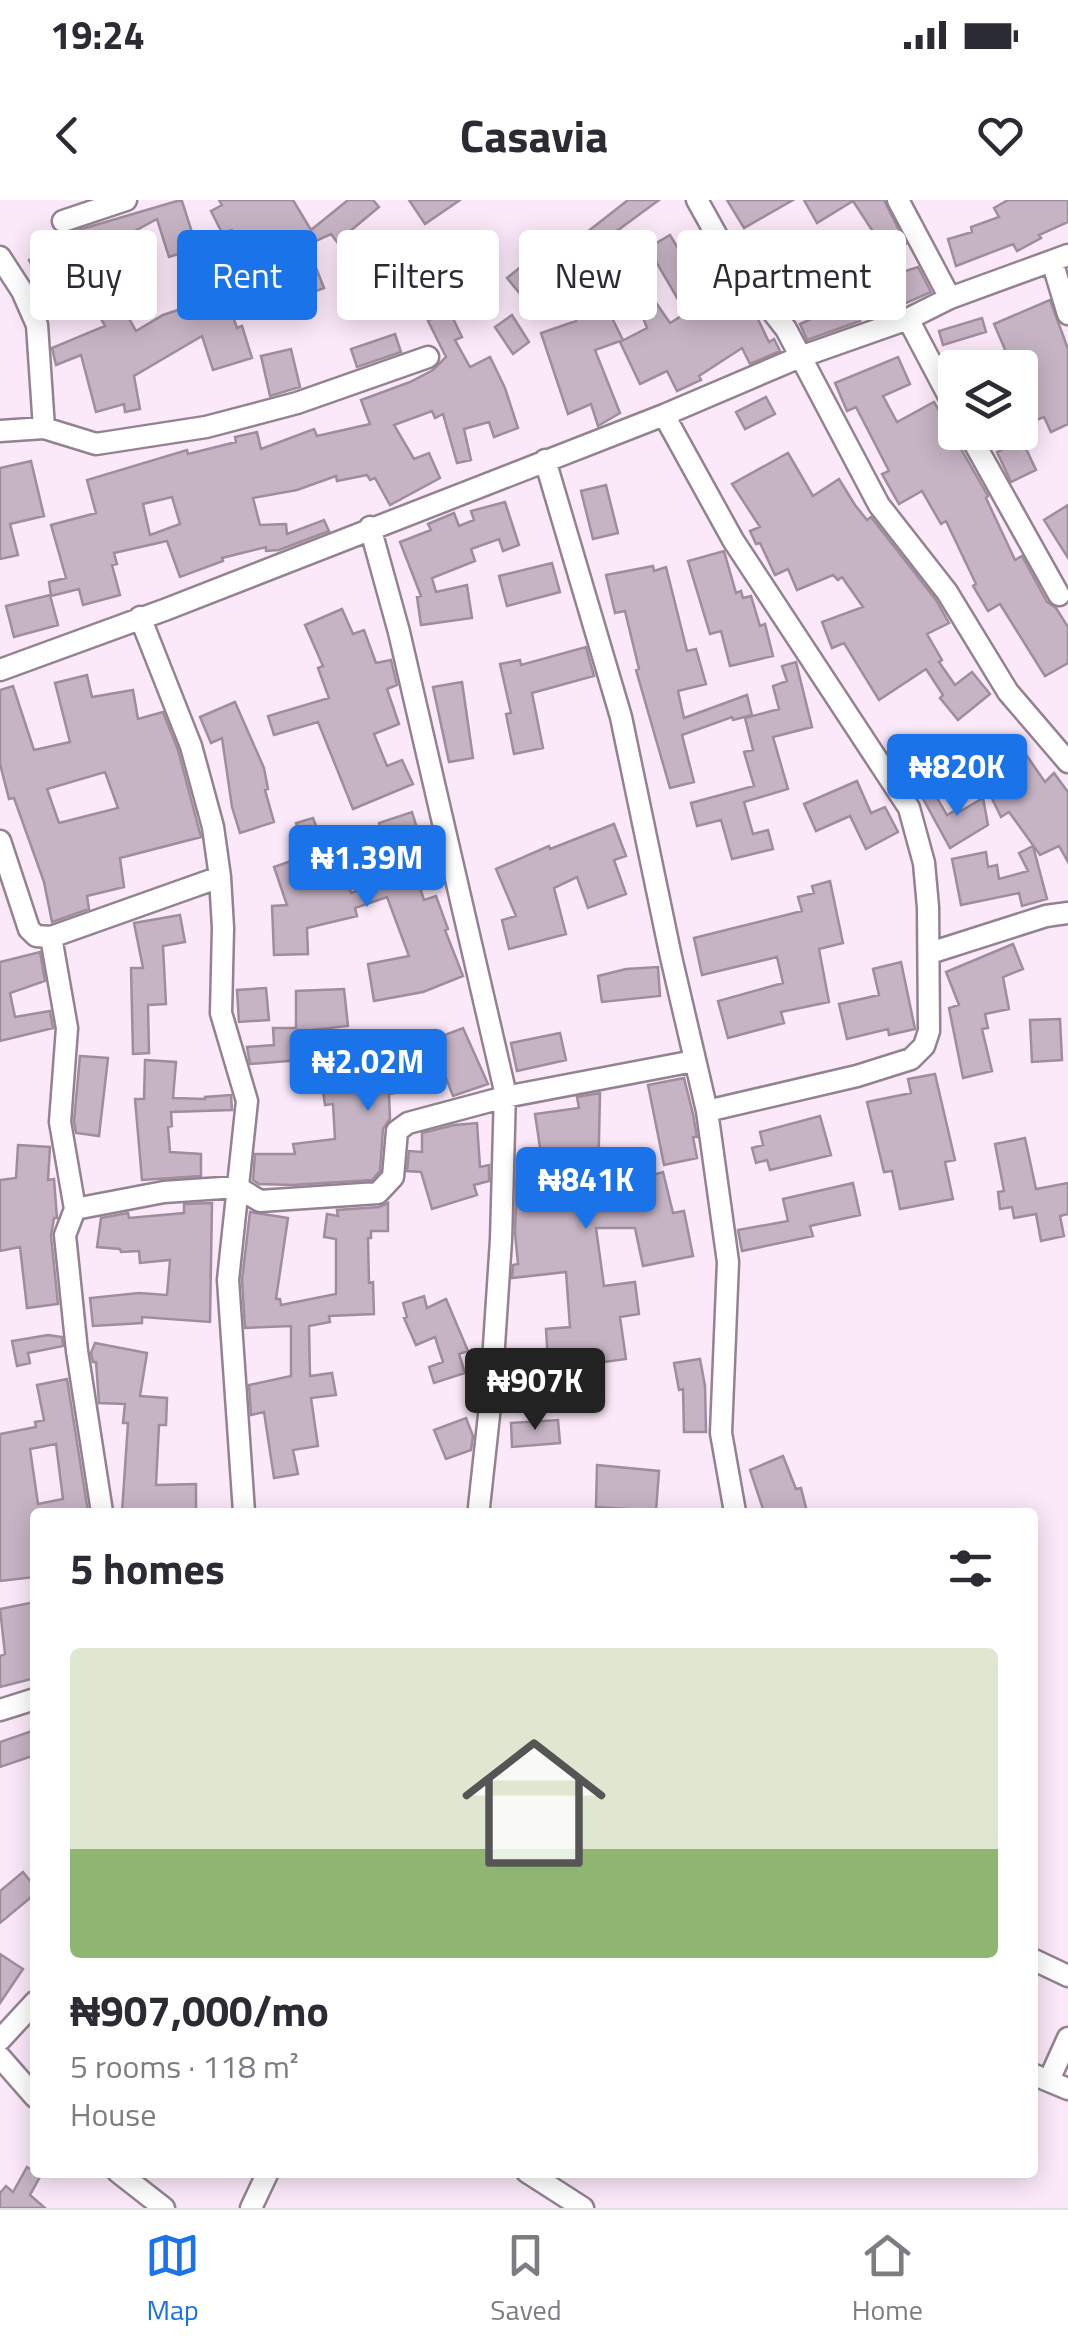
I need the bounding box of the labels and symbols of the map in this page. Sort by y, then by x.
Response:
pin: ₦820K [887,734,1027,819]
pin: ₦1.39M [286,825,448,910]
pin: ₦2.02M [287,1029,449,1114]
pin: ₦841K [516,1147,656,1232]
pin: ₦907K [465,1348,605,1433]

